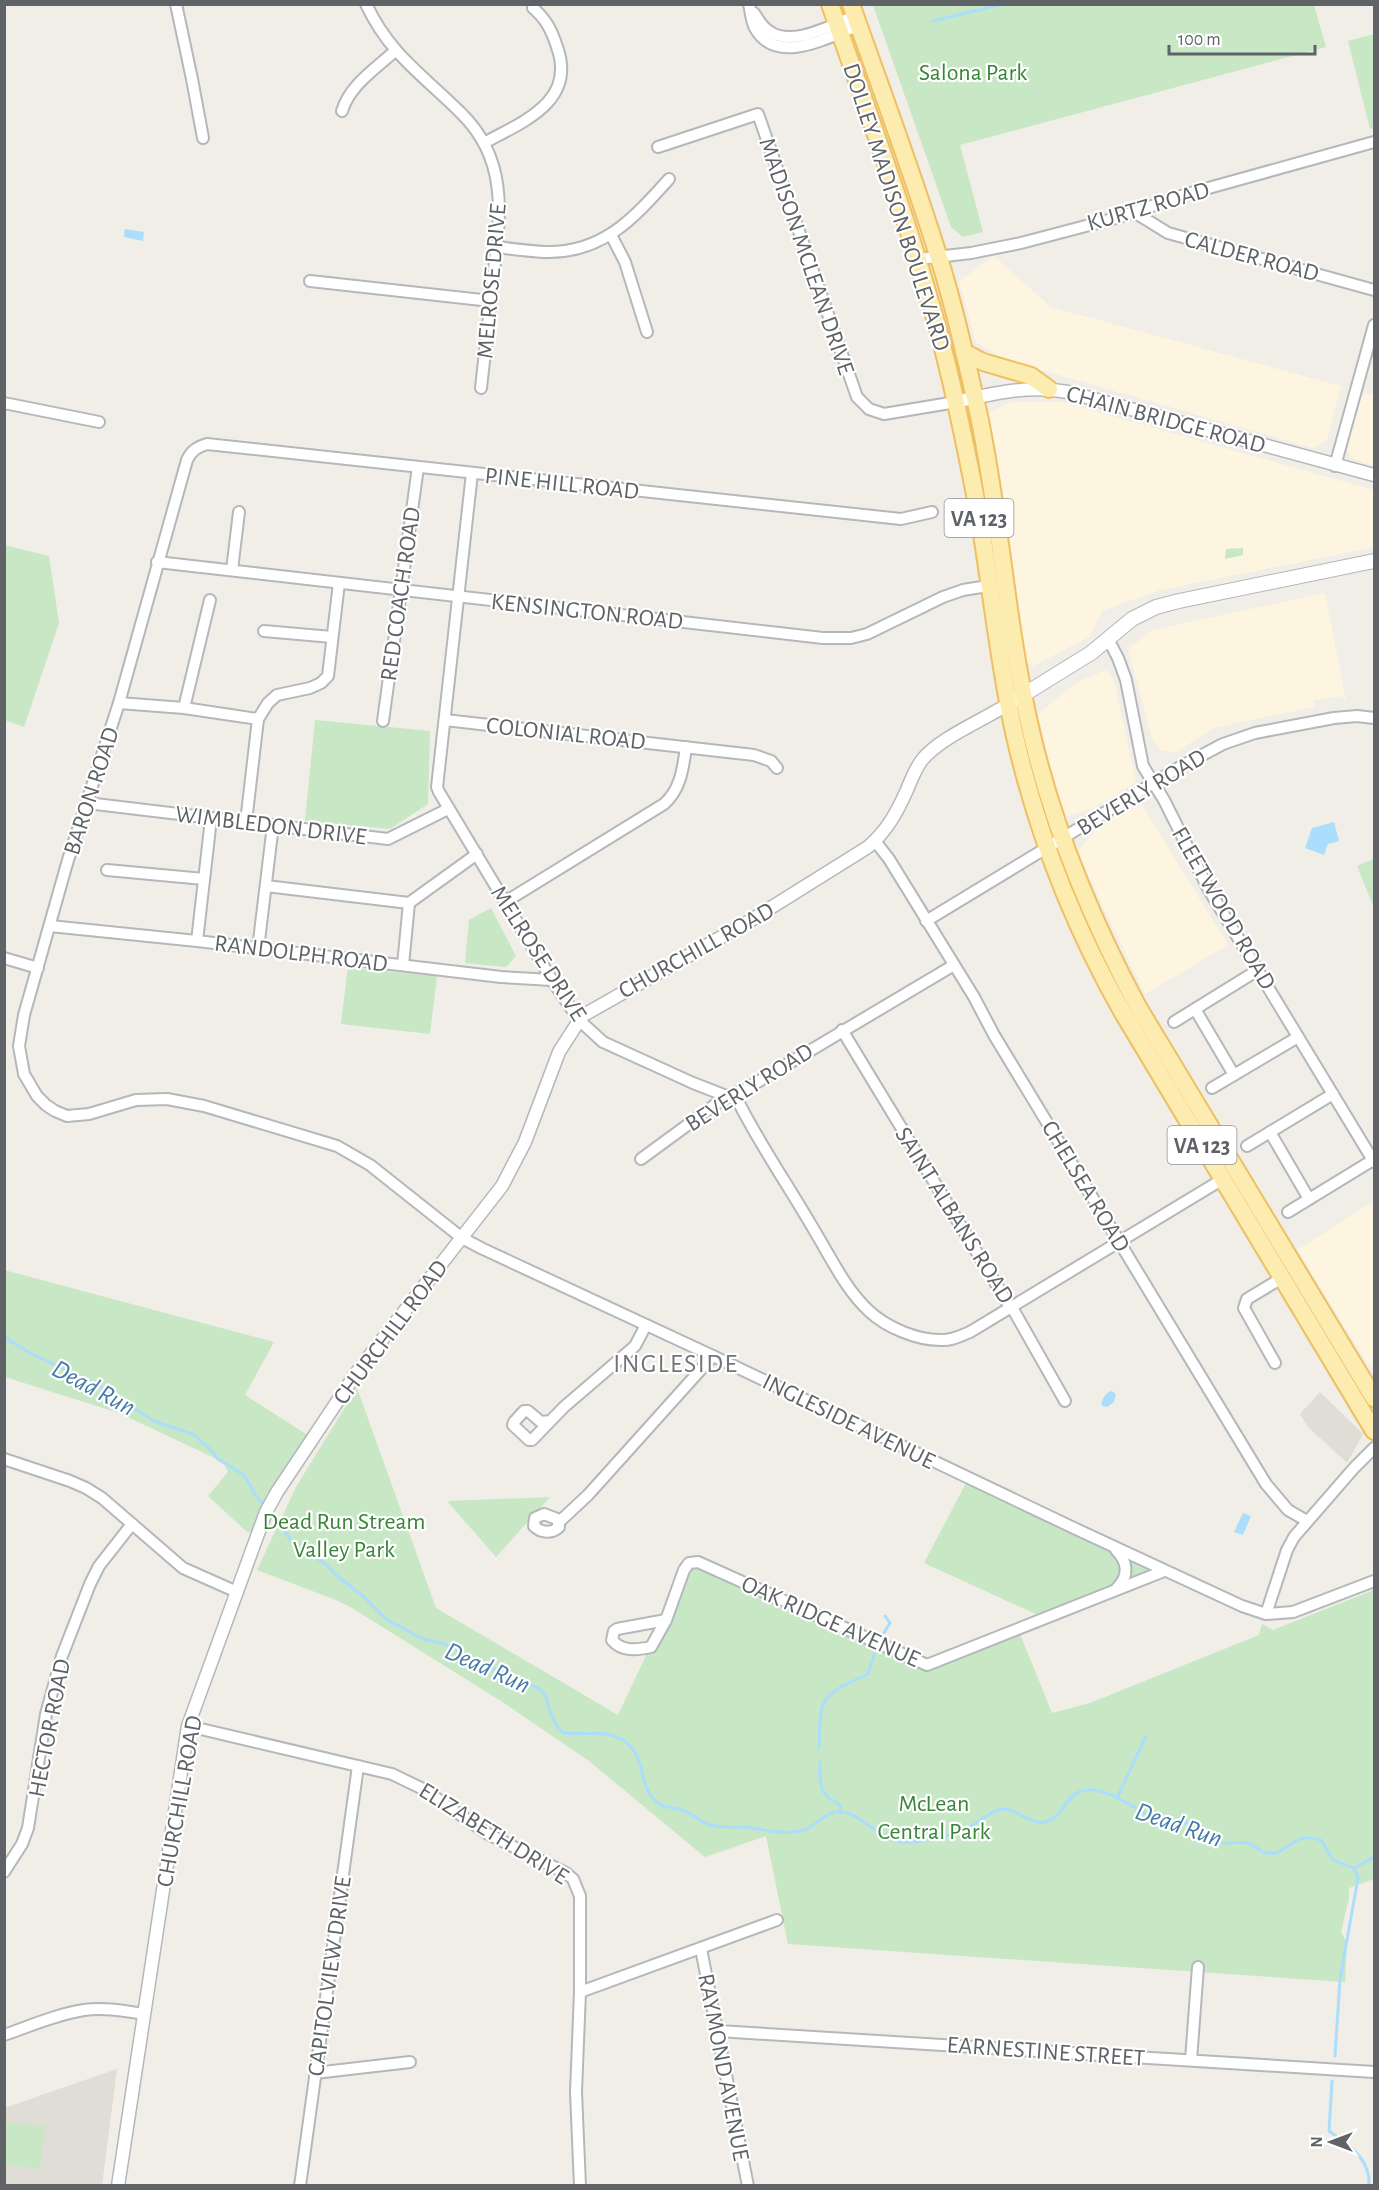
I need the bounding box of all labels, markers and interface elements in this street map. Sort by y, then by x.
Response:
scale bar [1169,18,1314,56]
text: 100 m [1178,31,1221,49]
street label: DOLLEY MADISON BOULEVARD [838,60,954,354]
park label: Salona Park [919,61,1027,85]
street label: MADISON MCLEAN DRIVE [754,135,858,378]
street label: KURTZ ROAD [1084,178,1212,236]
street label: MELROSE DRIVE [473,202,511,360]
street label: CALDER ROAD [1182,228,1322,286]
street label: CHAIN BRIDGE ROAD [1064,382,1268,458]
street label: PINE HILL ROAD [484,464,640,504]
road number: VA 123 [944,499,1014,537]
street label: RED COACH ROAD [377,506,425,683]
street label: KENSINGTON ROAD [490,590,684,634]
street label: COLONIAL ROAD [485,714,647,754]
street label: BARON ROAD [60,724,124,858]
street label: BEVERLY ROAD [1073,745,1210,841]
street label: WIMBLEDON DRIVE [174,802,368,850]
street label: FLEETWOOD ROAD [1167,823,1279,994]
street label: MELROSE DRIVE [486,882,591,1026]
street label: CHURCHILL ROAD [615,898,778,1003]
street label: RANDOLPH ROAD [213,931,389,977]
street label: BEVERLY ROAD [681,1039,818,1137]
street label: CHELSEA ROAD [1037,1117,1134,1256]
street label: SAINT ALBANS ROAD [890,1123,1018,1308]
road number: VA 123 [1168,1126,1236,1164]
street label: CHURCHILL ROAD [329,1256,453,1409]
district label: INGLESIDE [613,1351,739,1377]
water label: Dead Run [48,1355,139,1421]
street label: INGLESIDE AVENUE [759,1370,939,1474]
park label: Dead Run Stream Valley Park [262,1510,426,1562]
street label: OAK RIDGE AVENUE [738,1572,924,1672]
water label: Dead Run [441,1638,534,1698]
street label: HECTOR ROAD [25,1657,75,1800]
street label: CHURCHILL ROAD [153,1714,207,1889]
street label: ELIZABETH DRIVE [415,1778,573,1890]
park label: McLean Central Park [877,1792,991,1844]
water label: Dead Run [1132,1798,1226,1852]
street label: CAPITOL VIEW DRIVE [304,1874,356,2078]
street label: RAYMOND AVENUE [693,1972,753,2163]
street label: EARNESTINE STREET [946,2033,1146,2071]
north arrow [1301,2112,1361,2172]
text: N [1309,2136,1325,2148]

